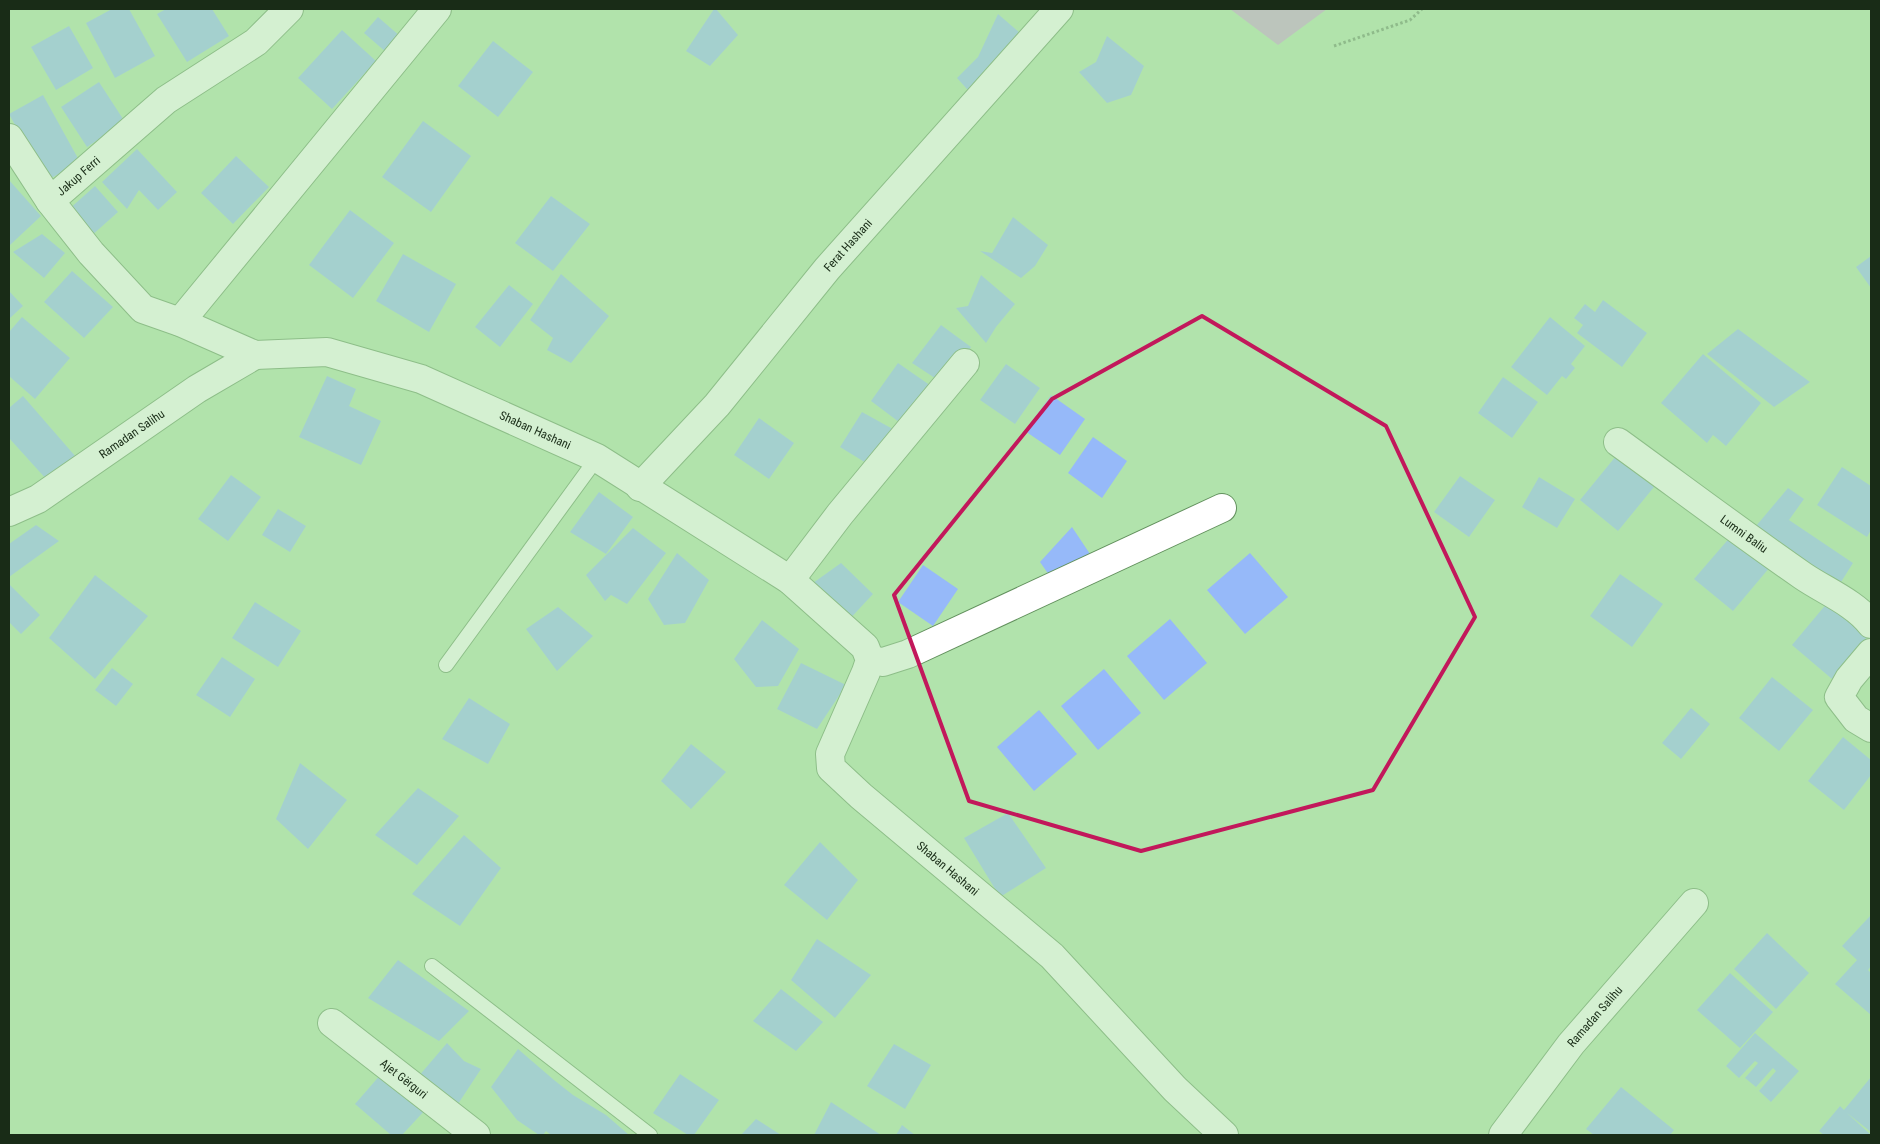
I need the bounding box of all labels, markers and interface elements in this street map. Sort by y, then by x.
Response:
street label: Jakup Ferri [54,153,103,199]
street label: Ferat Hashani [821,216,875,275]
street label: Ramadan Salihu [97,406,167,461]
street label: Shaban Hashani [497,408,573,452]
street label: Lumni Baliu [1717,512,1771,556]
street label: Shaban Hashani [914,839,982,899]
street label: Ramadan Salihu [1565,983,1625,1050]
street label: Ajet Gërguri [377,1056,430,1102]

